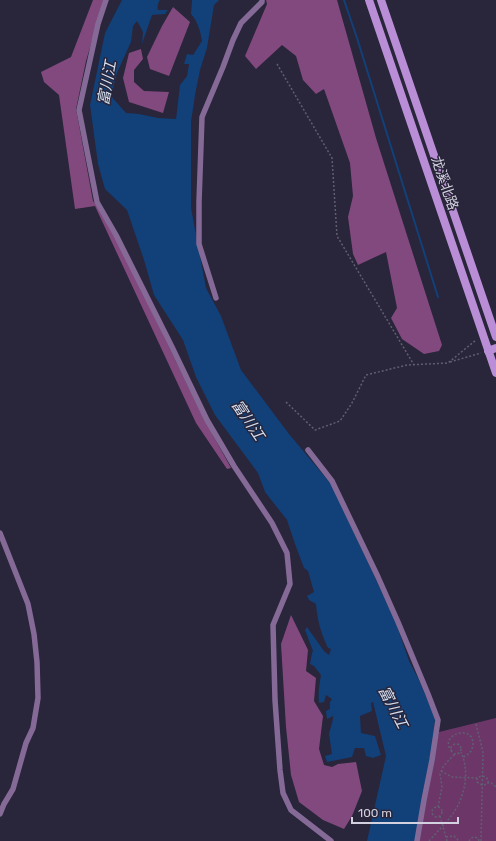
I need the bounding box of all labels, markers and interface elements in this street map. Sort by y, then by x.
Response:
water label: 富川江 [94,57,120,107]
street label: 龙溪北路 [427,154,462,212]
water label: 富川江 [228,396,269,445]
water label: 富川江 [375,683,412,733]
scale bar [352,799,458,825]
text: 100 m [358,806,392,820]

